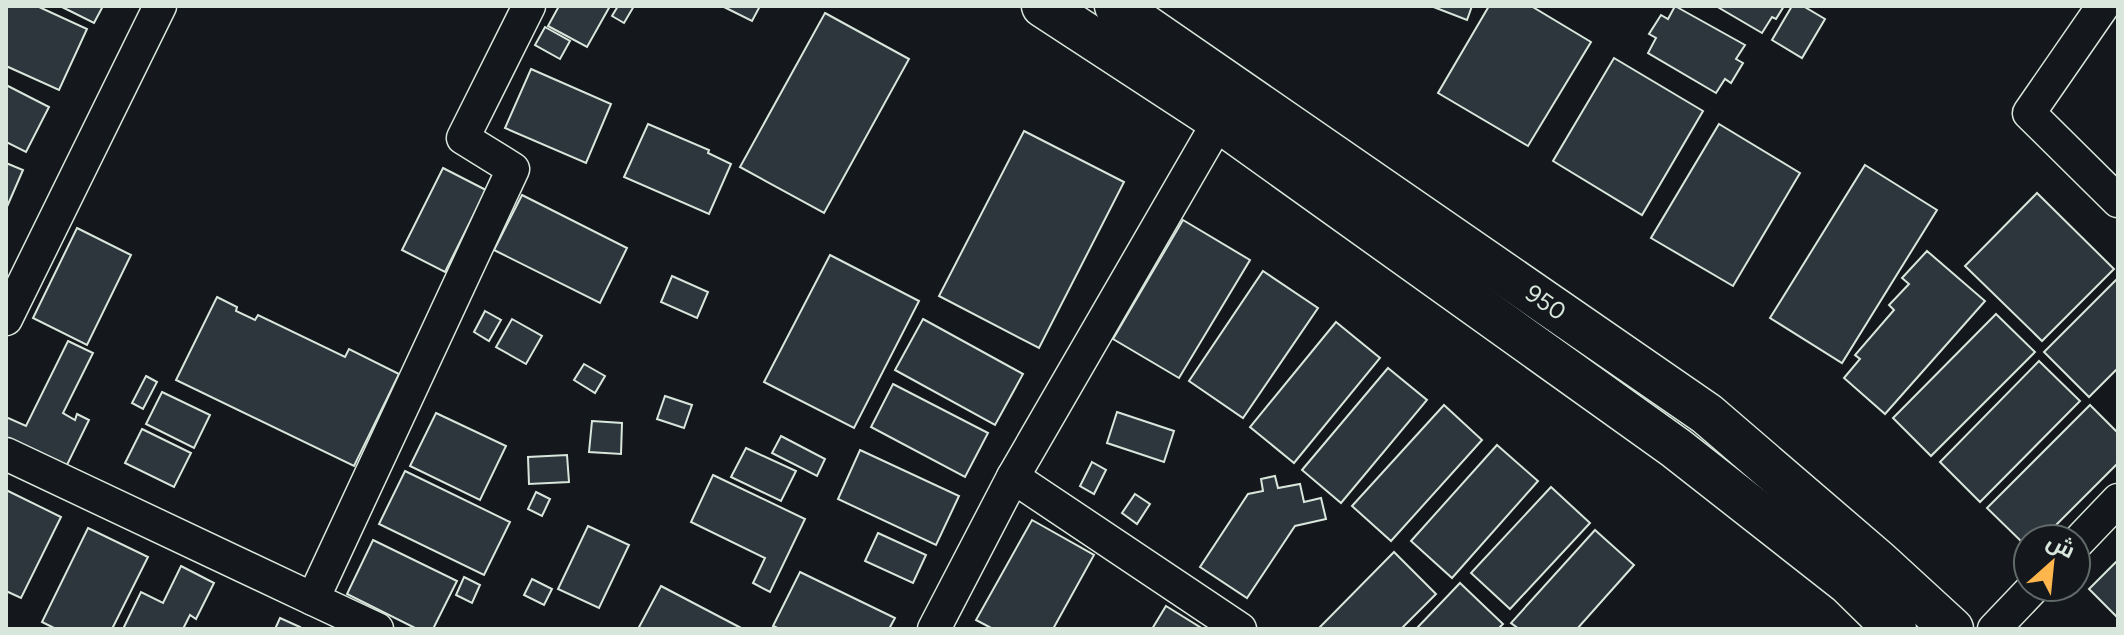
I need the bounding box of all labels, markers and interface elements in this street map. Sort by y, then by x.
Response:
street label: 950 [1520,278,1572,326]
north arrow [2012,523,2092,603]
text: ش [2042,527,2080,564]

